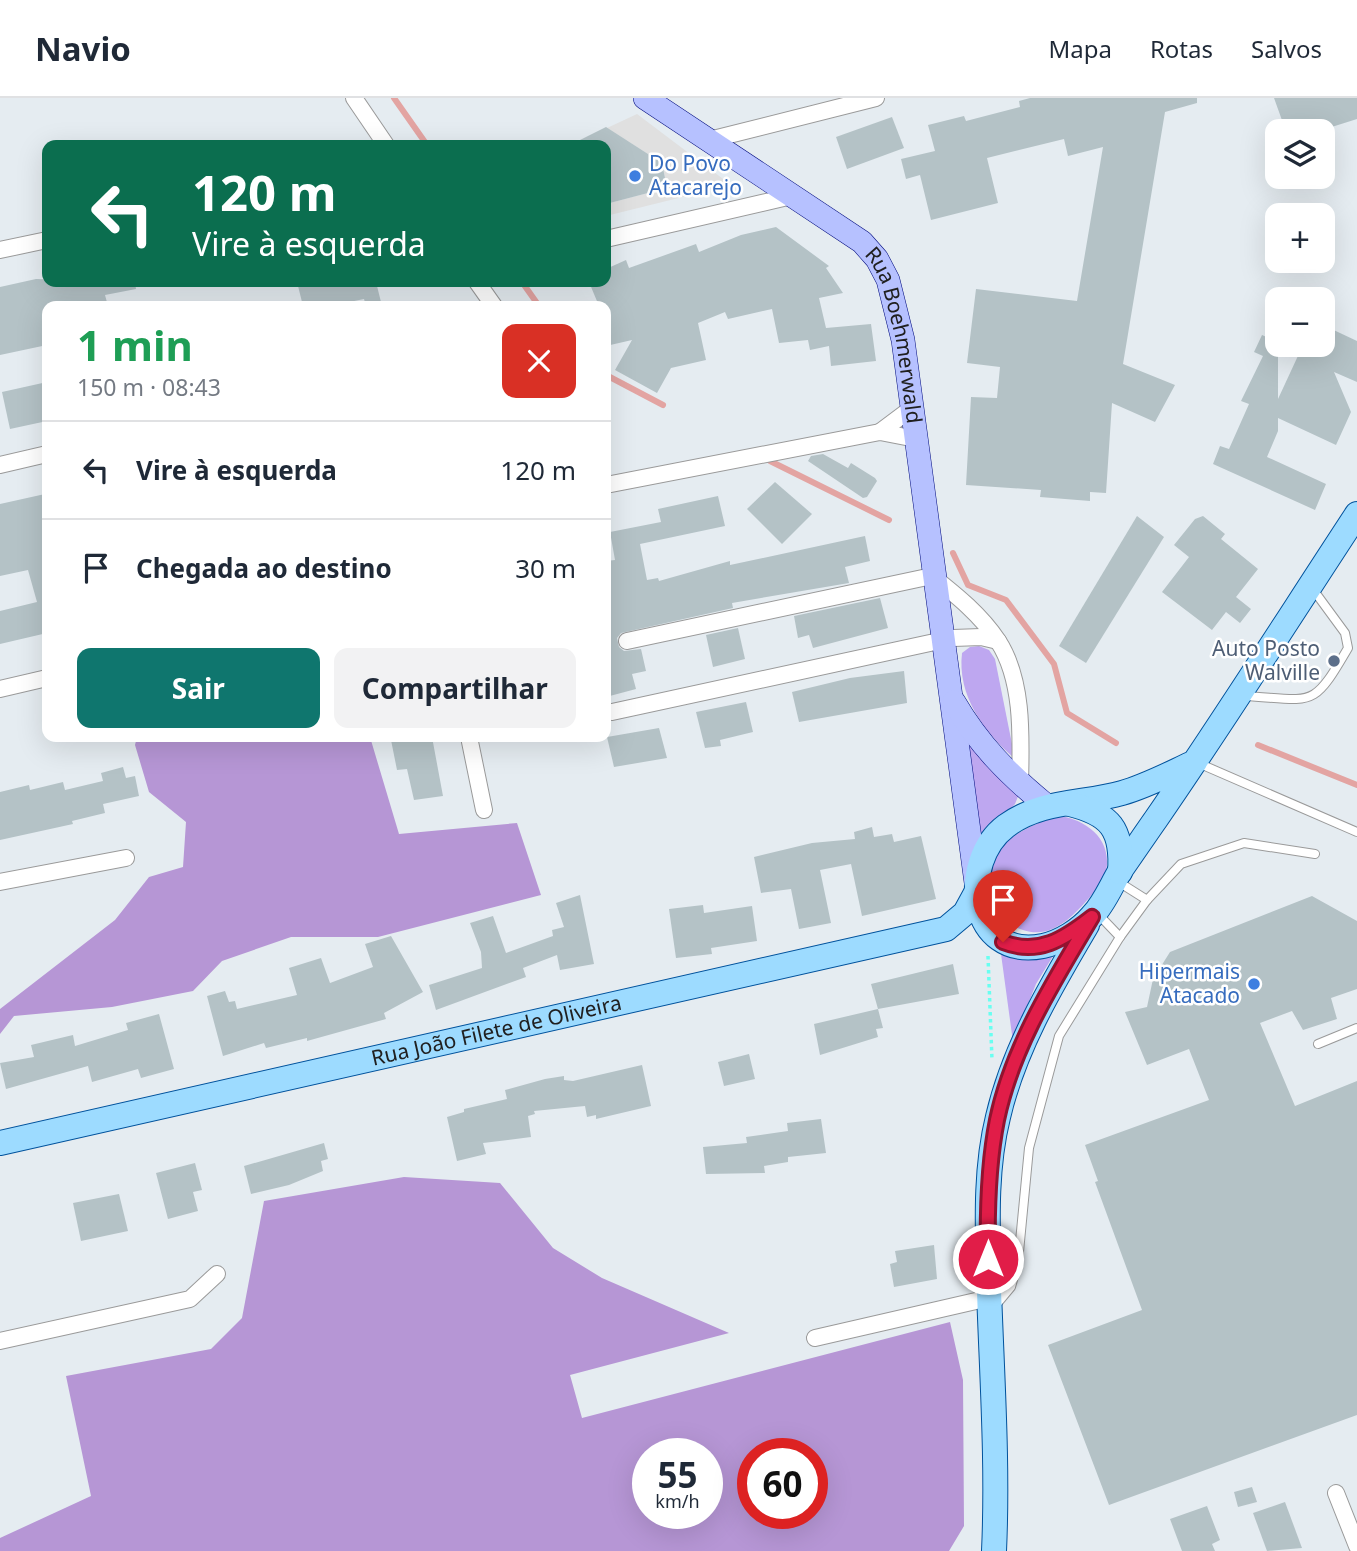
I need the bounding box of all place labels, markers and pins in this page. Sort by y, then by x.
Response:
place label: Do Povo Atacarejo [649,149,742,201]
marker: Do Povo Atacarejo [627,168,643,184]
place label: Auto Posto Walville [1212,634,1320,686]
marker: Auto Posto Walville [1326,653,1342,669]
pin [973,870,1033,942]
place label: Hipermais Atacado [1139,957,1240,1009]
marker: Hipermais Atacado [1246,976,1262,992]

